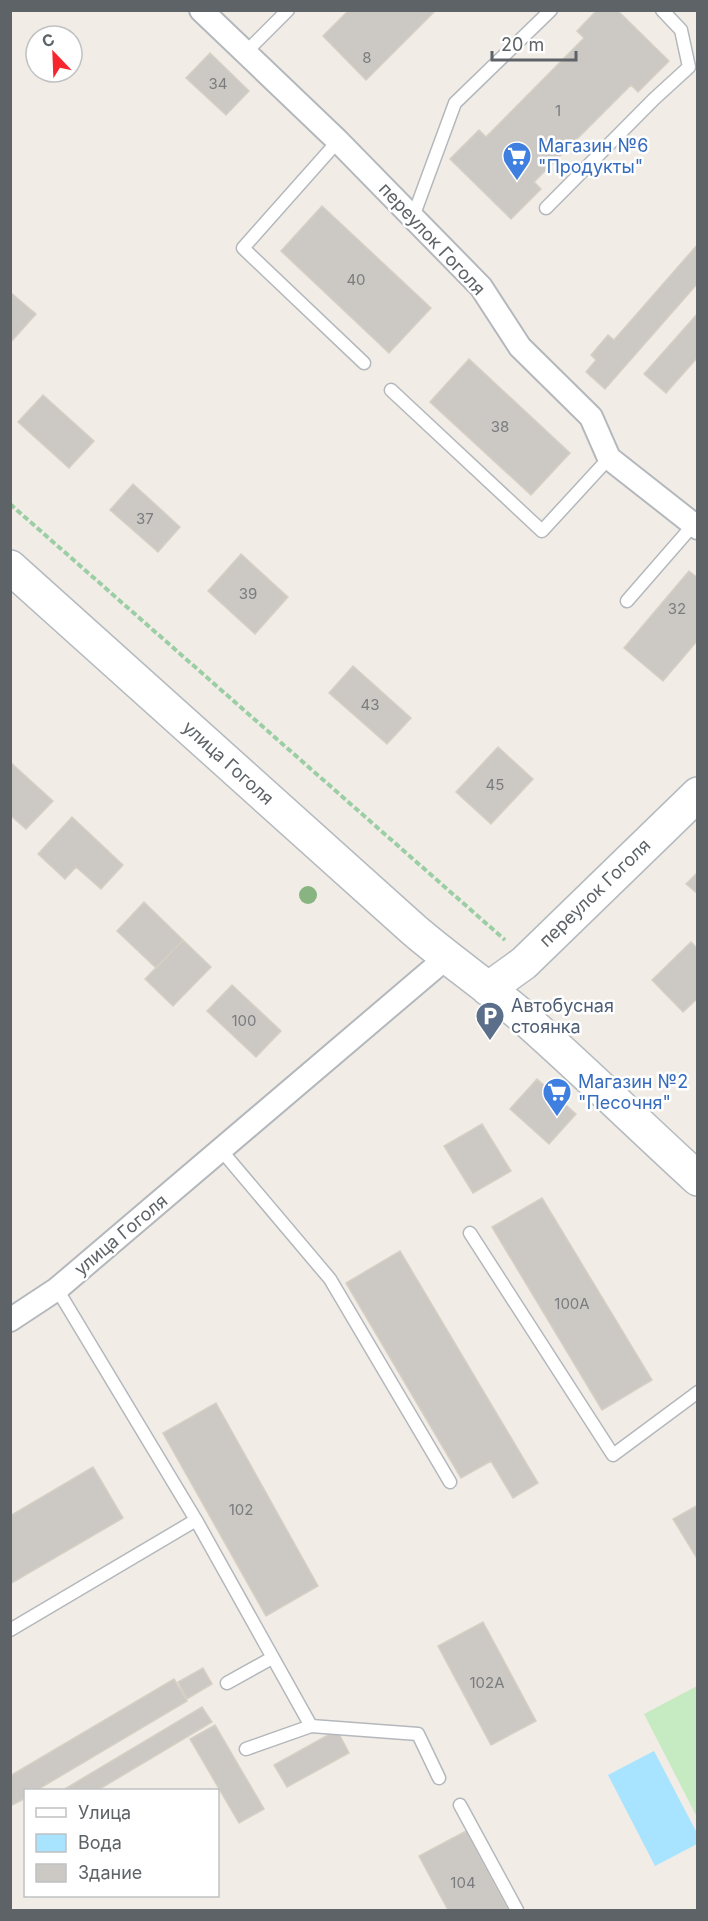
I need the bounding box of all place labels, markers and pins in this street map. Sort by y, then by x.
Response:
place label: Магазин №6 "Продукты" [538,135,648,177]
supermarket icon: Магазин №6 "Продукты" [501,140,533,182]
place label: Автобусная стоянка [511,995,614,1037]
parking icon: Автобусная стоянка [474,1000,506,1042]
place label: Магазин №2 "Песочня" [578,1071,688,1113]
supermarket icon: Магазин №2 "Песочня" [541,1076,573,1118]

